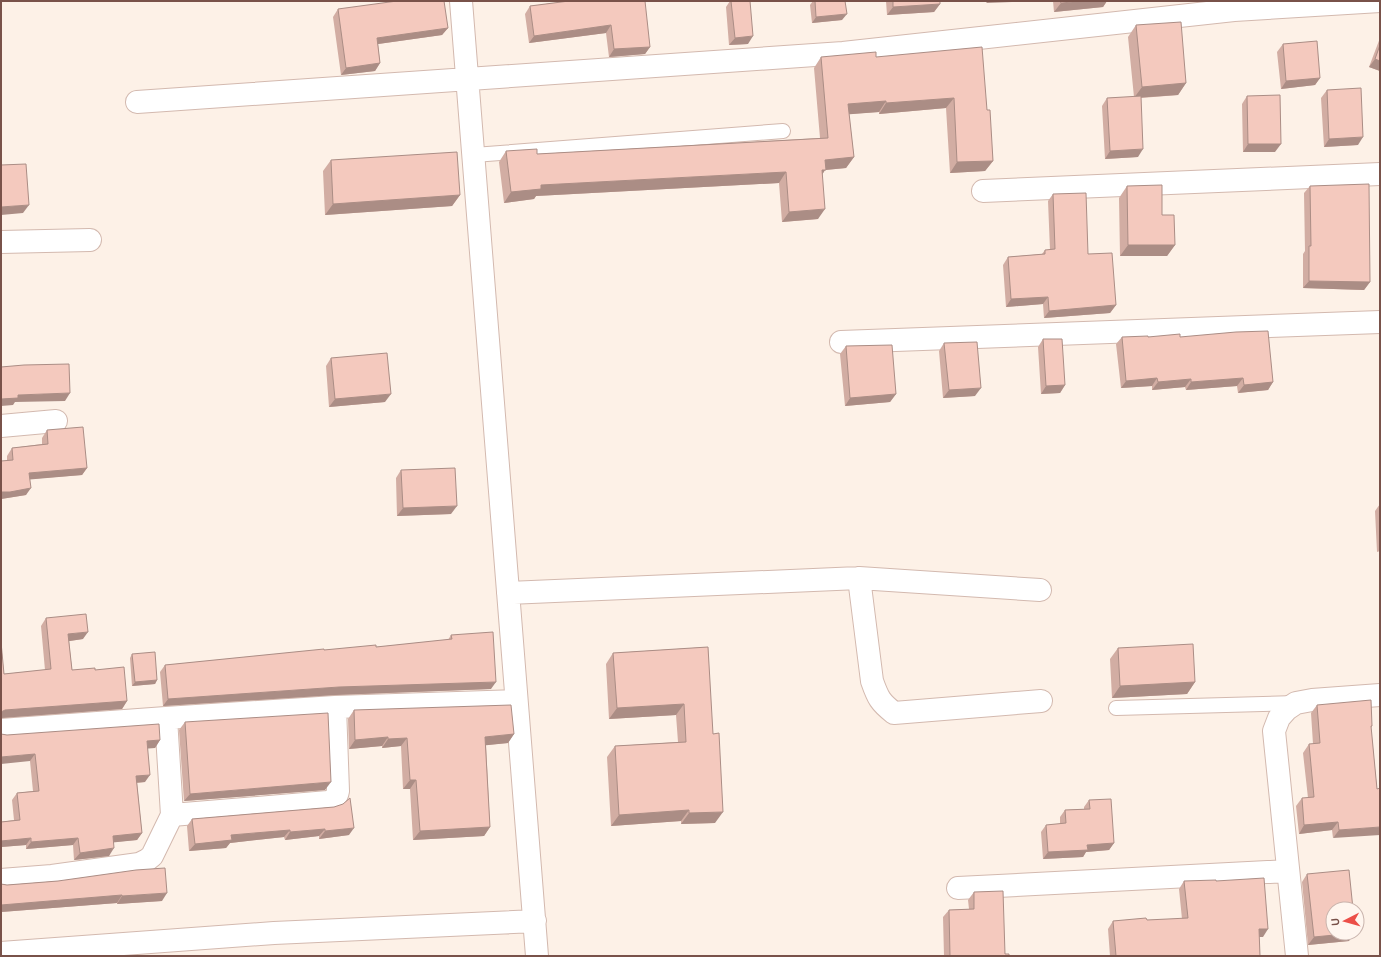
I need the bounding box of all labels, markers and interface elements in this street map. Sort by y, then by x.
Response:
north arrow [1325,901,1365,941]
text: U [1328,918,1342,927]

